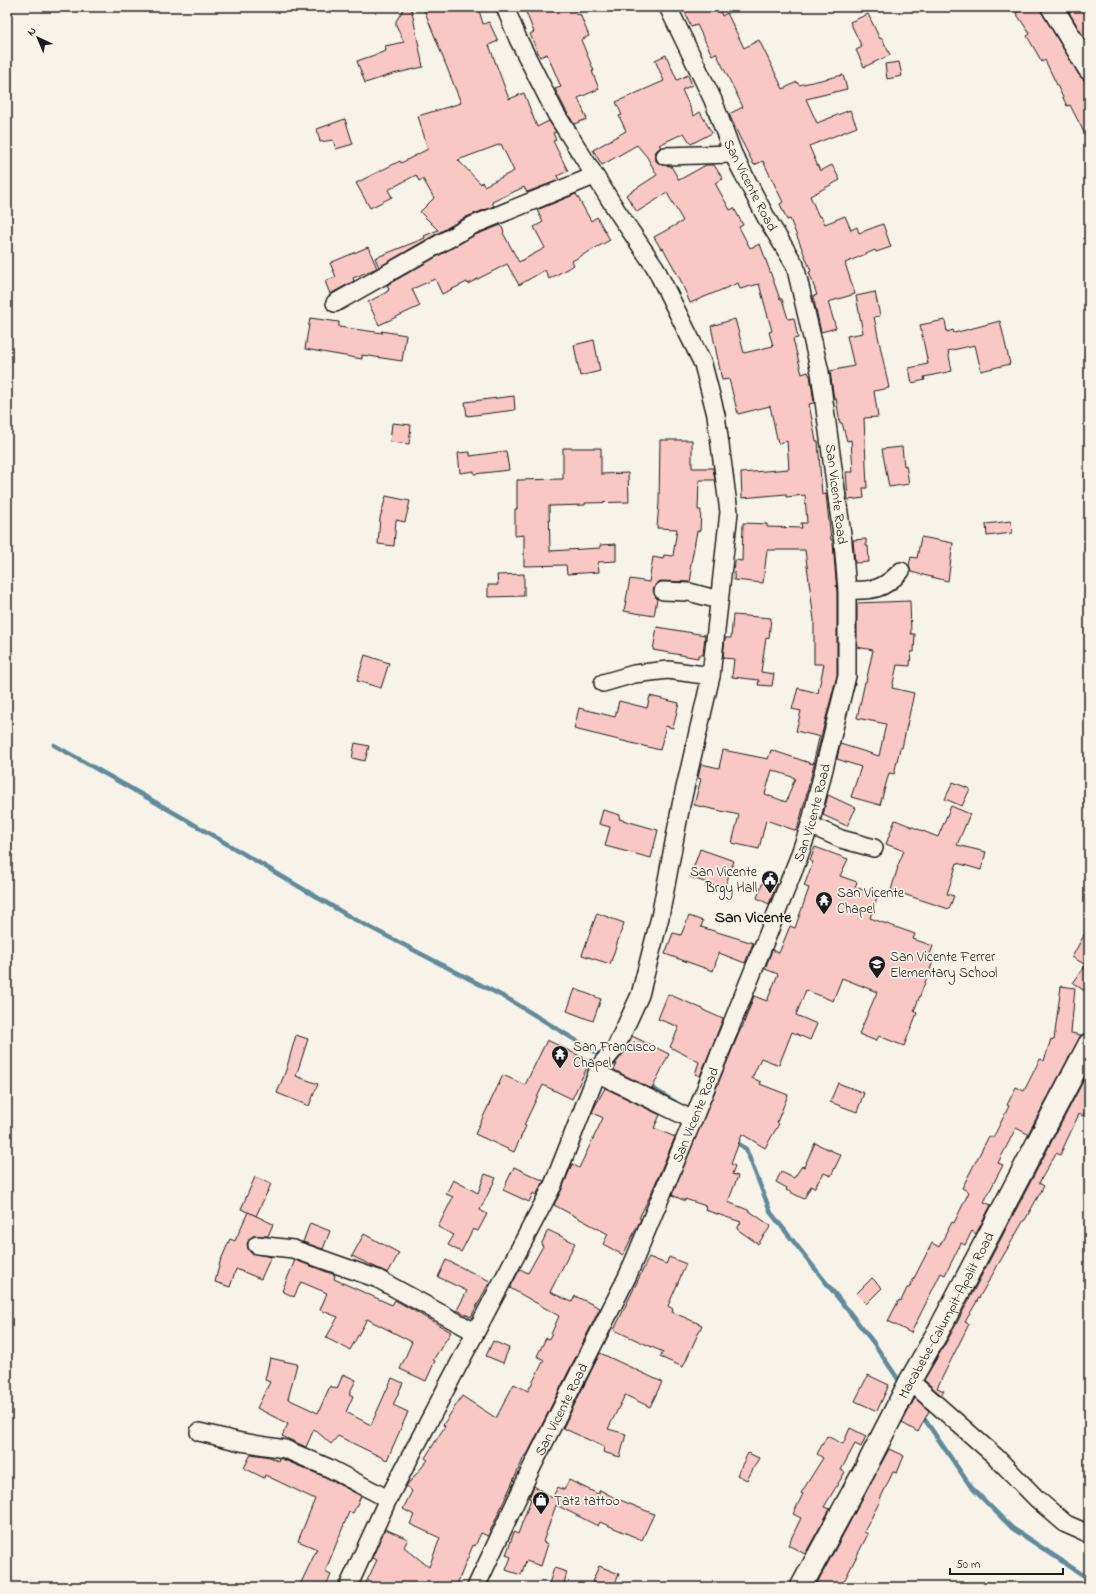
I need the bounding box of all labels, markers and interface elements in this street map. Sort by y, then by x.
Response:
north arrow [18,18,58,58]
text: N [24,23,40,40]
street label: San Vicente Road [717,136,782,236]
street label: San Vicente Road [819,443,852,546]
street label: San Vicente Road [789,762,837,865]
place label: San Vicente Brgy Hall [690,862,758,900]
public building icon: San Vicente Brgy Hall [760,869,780,894]
place label: San Vicente Chapel [837,883,905,920]
temple icon: San Vicente Chapel [814,890,834,915]
district label: San Vicente [715,906,792,930]
place label: San Vicente Ferrer Elementary School [890,947,997,985]
school or university icon: San Vicente Ferrer Elementary School [867,954,887,979]
place label: San Francisco Chapel [573,1037,656,1074]
temple icon: San Francisco Chapel [550,1044,570,1069]
street label: San Vicente Road [667,1064,725,1166]
street label: Macabebe-Calumpit-Apalit Road [894,1229,1001,1403]
street label: San Vicente Road [530,1360,594,1460]
shop icon: Tatz tattoo [531,1490,551,1515]
place label: Tatz tattoo [554,1491,620,1512]
scale bar [950,1550,1063,1576]
text: 50 m [956,1556,980,1574]

